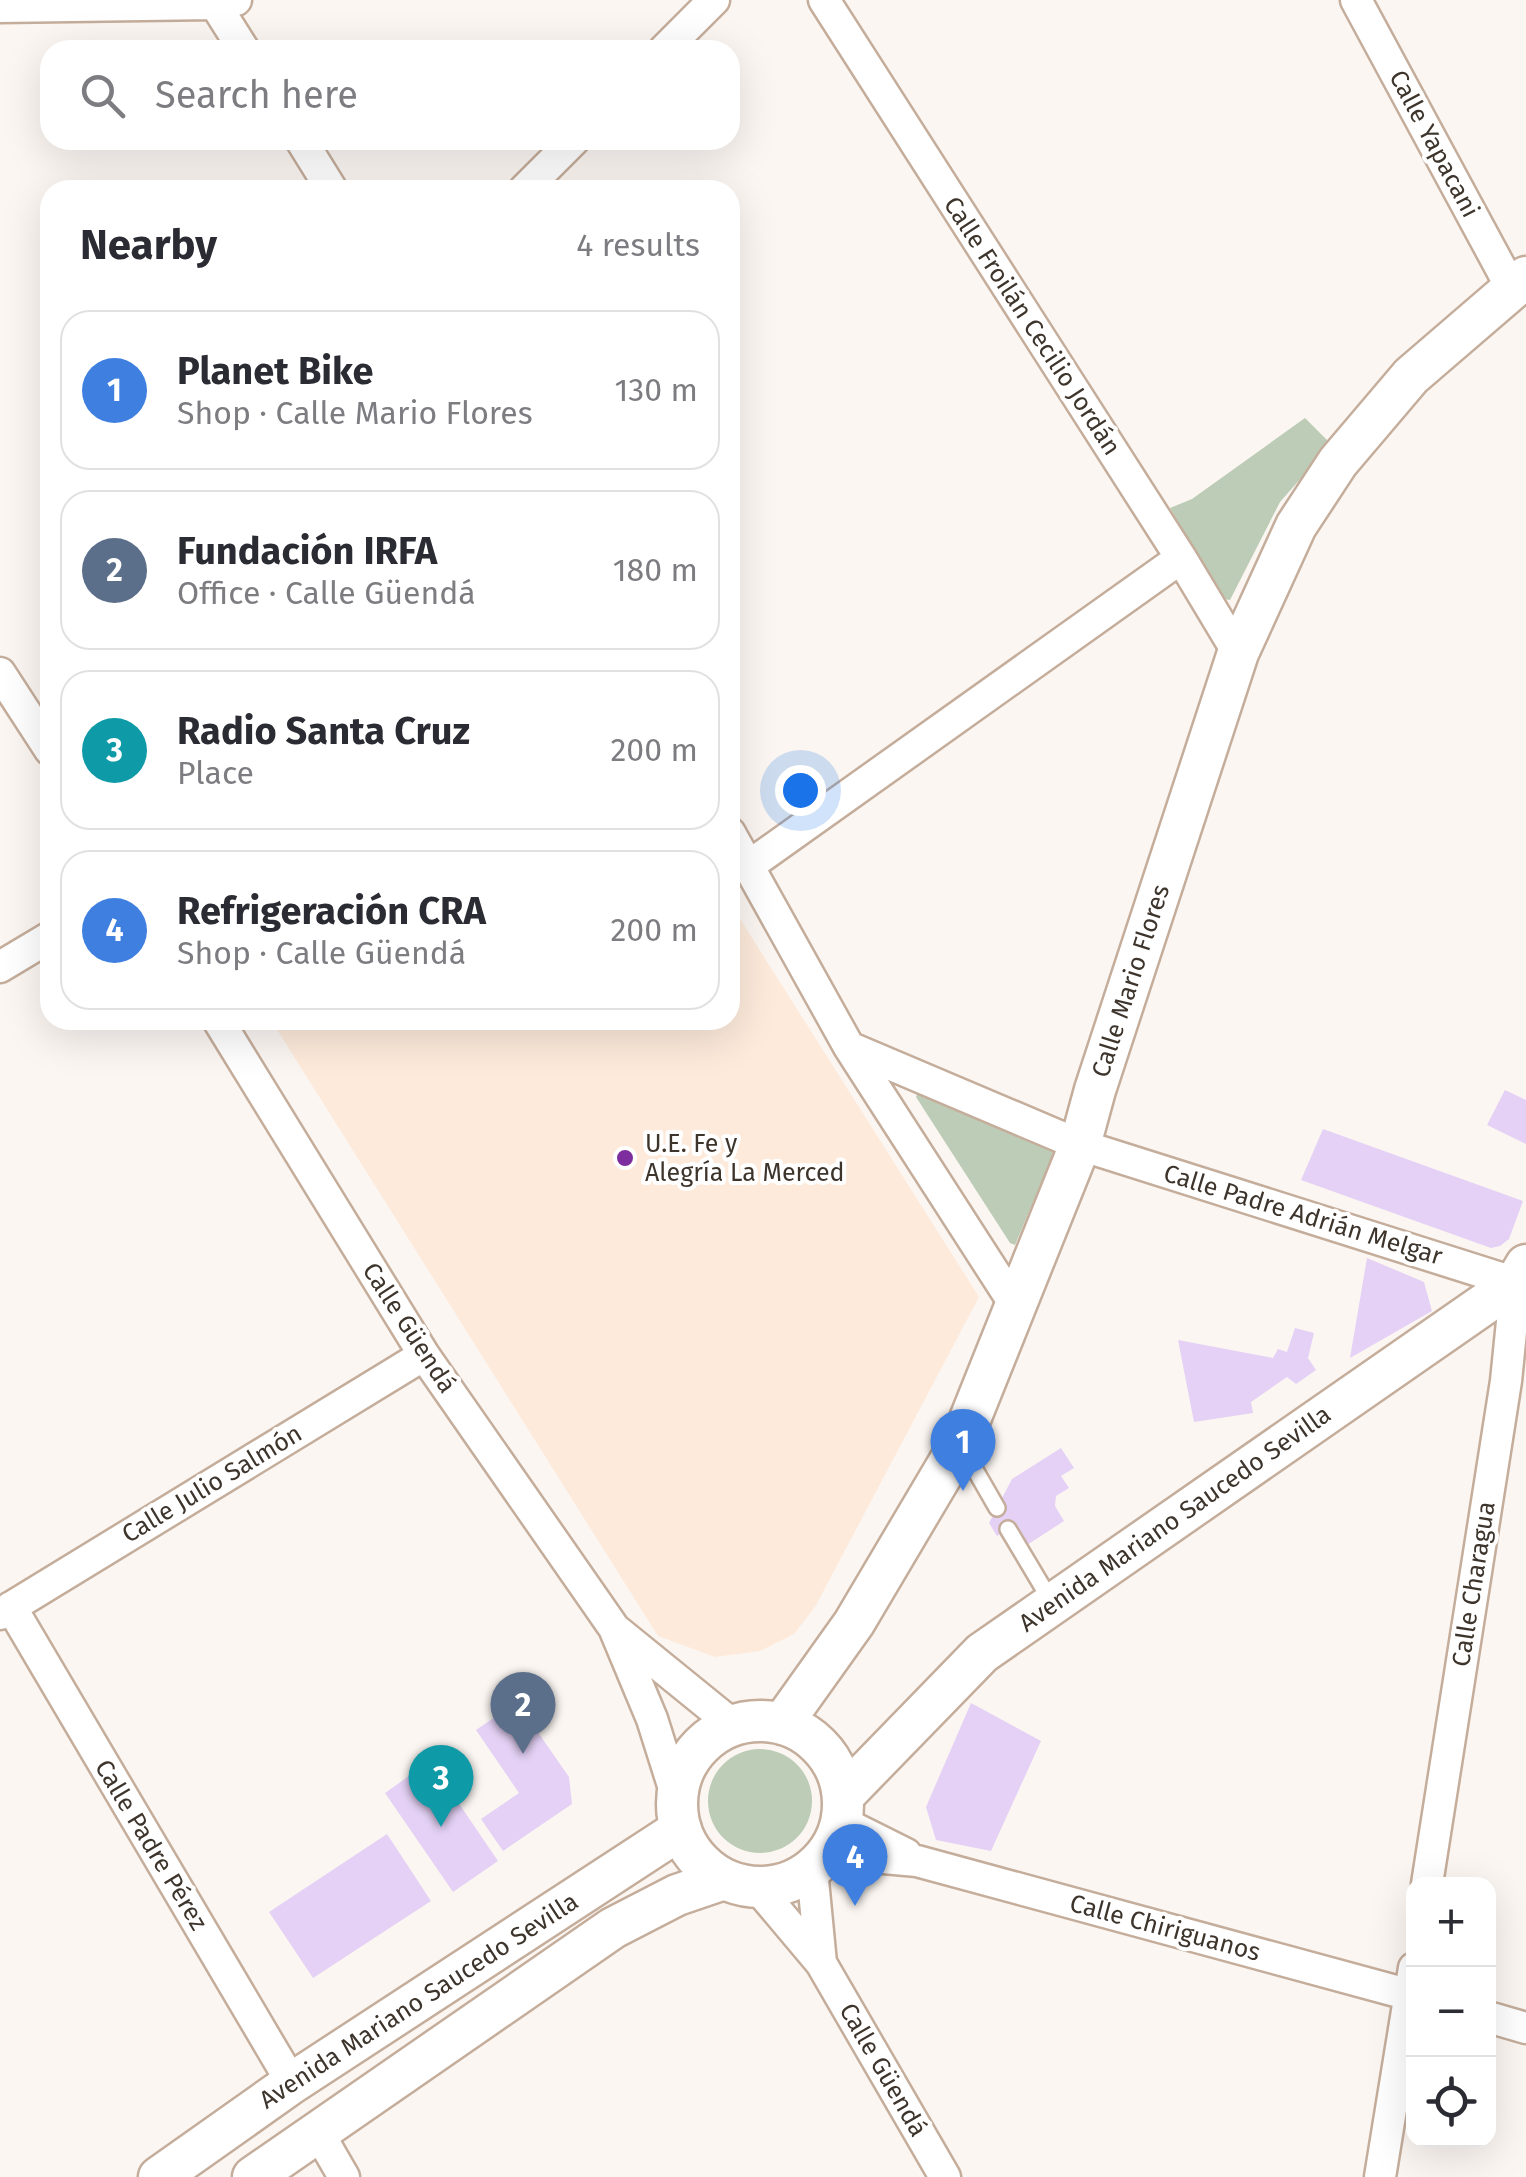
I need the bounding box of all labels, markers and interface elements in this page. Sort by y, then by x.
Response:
search box [40,40,740,150]
street label: Calle Yapacani [1383,65,1485,223]
icon: search [75,68,130,123]
text: Search here [155,72,358,118]
street label: Calle Froilán Cecilio Jordán [937,191,1127,461]
text: Nearby [80,220,217,270]
text: 4 results [576,226,700,264]
text: Planet Bike [177,348,374,394]
text: 1 [107,371,122,409]
text: 130 m [614,371,698,409]
text: Shop · Calle Mario Flores [177,394,533,432]
text: Fundación IRFA [177,528,437,574]
text: 2 [106,551,123,589]
text: 180 m [613,551,698,589]
text: Office · Calle Güendá [177,574,476,612]
text: Radio Santa Cruz [177,708,470,754]
text: 3 [106,731,123,769]
text: 200 m [611,731,698,769]
text: Place [177,754,254,792]
your location [775,765,826,816]
street label: Calle Mario Flores [1086,881,1176,1081]
text: Refrigeración CRA [177,888,486,934]
text: 4 [105,911,124,949]
text: 200 m [611,911,698,949]
text: Shop · Calle Güendá [177,934,466,972]
place label: U.E. Fe y Alegría La Merced [645,1129,845,1188]
marker: U.E. Fe y Alegría La Merced [614,1147,636,1169]
street label: Calle Padre Adrián Melgar [1160,1158,1446,1272]
street label: Calle Güendá [356,1257,462,1399]
street label: Avenida Mariano Saucedo Sevilla [1013,1399,1337,1639]
pin: 1 [930,1408,996,1491]
street label: Calle Julio Salmón [117,1418,307,1550]
street label: Calle Charagua [1446,1499,1502,1669]
pin: 2 [490,1672,556,1754]
pin: 3 [408,1744,474,1827]
street label: Calle Padre Pérez [88,1754,214,1936]
pin: 4 [822,1824,888,1906]
map controls [1406,1877,1496,2147]
button: + [1406,1877,1496,1967]
street label: Avenida Mariano Saucedo Sevilla [254,1887,584,2115]
street label: Calle Chiriguanos [1067,1888,1263,1968]
button: − [1406,1967,1496,2057]
street label: Calle Güendá [833,1998,933,2142]
button: locate [1406,2057,1496,2147]

